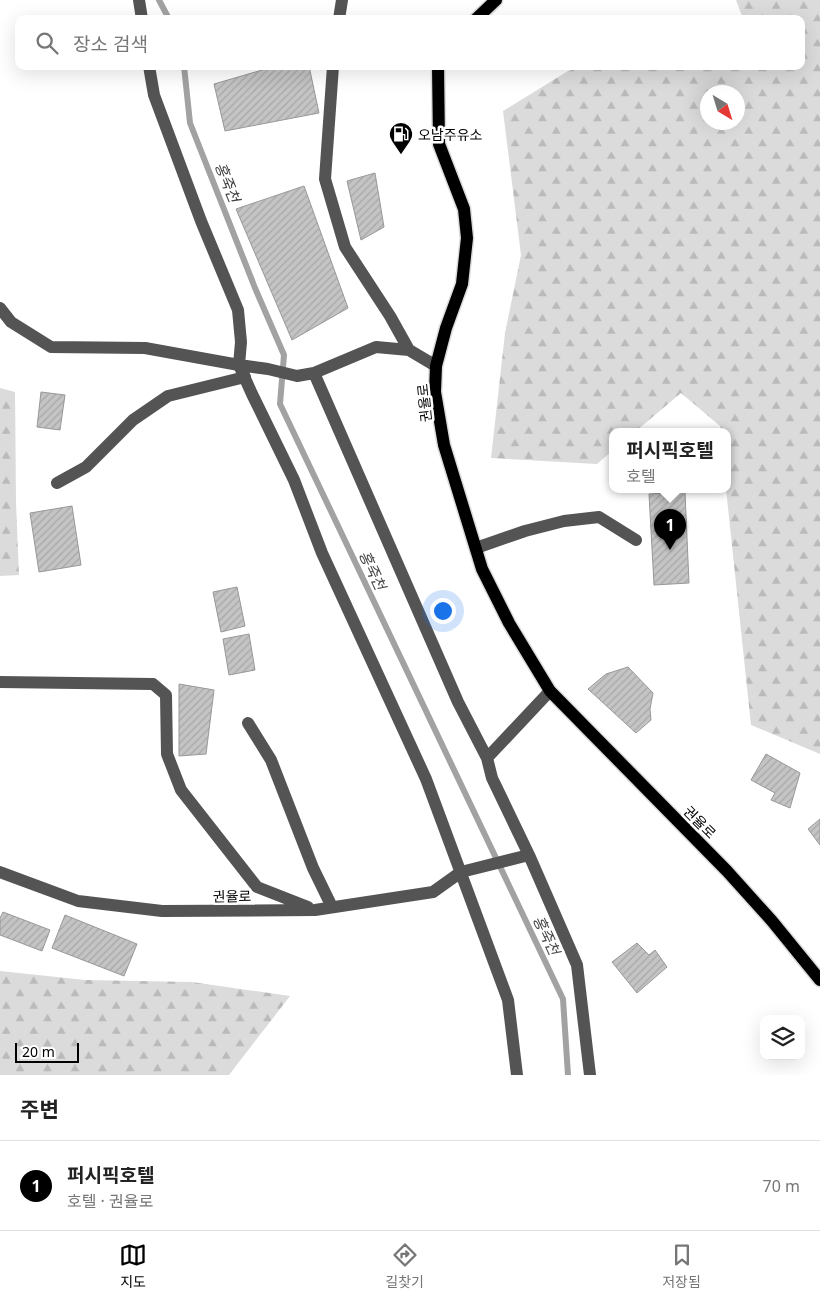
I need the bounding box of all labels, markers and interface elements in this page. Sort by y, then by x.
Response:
search box [15,15,805,70]
icon: search [33,29,61,57]
text: 장소 검색 [73,31,148,57]
north arrow [700,85,745,130]
fuel station icon: 오남주유소 [388,121,414,155]
place label: 오남주유소 [418,125,483,144]
water label: 홍죽천 [211,159,246,207]
street label: 권율로 [413,383,435,423]
popup [609,428,731,493]
text: 퍼시픽호텔 [626,437,714,463]
text: 호텔 [626,465,656,487]
pin: 1 [654,509,686,550]
water label: 홍죽천 [355,547,392,595]
your location [430,598,456,624]
street label: 권율로 [680,802,720,842]
street label: 권율로 [213,886,252,906]
water label: 홍죽천 [529,912,566,960]
map controls [760,1015,805,1060]
button: layers [760,1015,805,1060]
scale bar [15,1040,79,1063]
text: 20 m [22,1042,55,1061]
text: 주변 [20,1095,59,1123]
text: 퍼시픽호텔 [67,1162,154,1188]
text: 1 [31,1175,41,1197]
text: 70 m [763,1175,800,1197]
text: 호텔 · 권율로 [67,1190,153,1212]
tab: 지도 [119,1241,147,1291]
tab: 길찾기 [385,1241,424,1291]
tab: 저장됨 [662,1241,701,1291]

